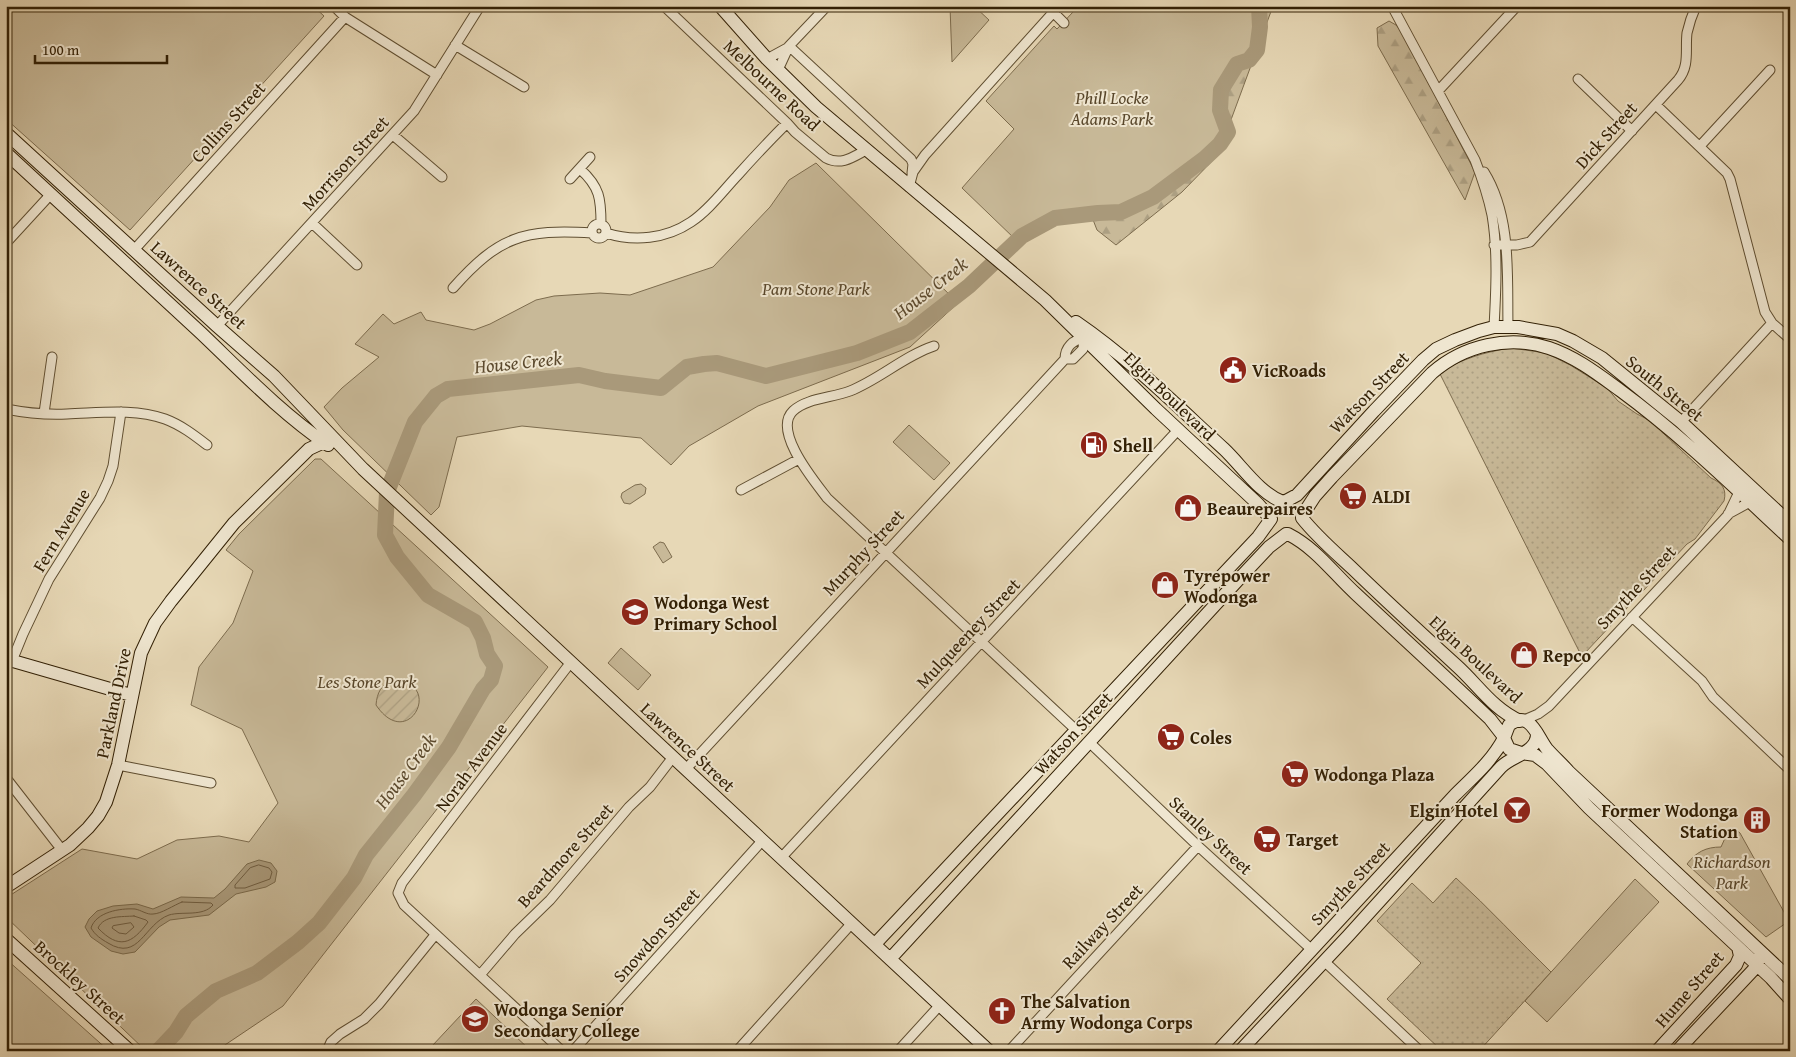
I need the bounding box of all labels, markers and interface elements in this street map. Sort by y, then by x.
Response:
scale bar [35,32,168,64]
street label: Melbourne Road [717,33,827,137]
text: 100 m [42,39,80,60]
street label: Collins Street [184,75,272,169]
park label: Phill Locke Adams Park [1070,84,1154,132]
street label: Dick Street [1568,95,1644,175]
street label: Morrison Street [295,109,396,217]
street label: Lawrence Street [145,234,254,336]
water label: House Creek [886,250,973,327]
park label: Pam Stone Park [761,275,870,302]
water label: House Creek [472,343,563,381]
street label: Watson Street [1323,344,1416,439]
street label: Elgin Boulevard [1118,345,1222,447]
street label: South Street [1620,348,1710,428]
public building icon: VicRoads [1218,355,1248,385]
place label: VicRoads [1252,357,1326,384]
fuel station icon: Shell [1079,430,1109,460]
place label: Shell [1113,432,1154,459]
supermarket icon: ALDI [1338,481,1368,511]
street label: Fern Avenue [25,483,97,577]
place label: ALDI [1372,483,1411,510]
shop icon: Beaurepaires [1173,493,1203,523]
place label: Beaurepaires [1207,495,1313,522]
street label: Murphy Street [816,502,911,602]
street label: Smythe Street [1590,538,1683,635]
place label: Tyrepower Wodonga [1184,562,1271,610]
shop icon: Tyrepower Wodonga [1150,570,1180,600]
street label: Mulqueeney Street [909,571,1027,694]
place label: Wodonga West Primary School [654,589,778,637]
school or university icon: Wodonga West Primary School [620,597,650,627]
street label: Elgin Boulevard [1423,609,1529,710]
shop icon: Repco [1509,640,1539,670]
place label: Repco [1543,642,1592,669]
street label: Parkland Drive [88,645,138,761]
park label: Les Stone Park [316,668,417,695]
street label: Watson Street [1027,685,1119,781]
street label: Lawrence Street [634,696,742,799]
street label: Norah Avenue [428,717,514,817]
supermarket icon: Coles [1156,722,1186,752]
place label: Coles [1190,724,1232,751]
water label: House Creek [367,727,443,815]
supermarket icon: Wodonga Plaza [1280,759,1310,789]
place label: Wodonga Plaza [1314,761,1435,788]
street label: Stanley Street [1163,789,1259,881]
bar icon: Elgin Hotel [1502,795,1532,825]
street label: Beardmore Street [510,796,620,913]
place label: Elgin Hotel [1410,797,1498,824]
place label: Former Wodonga Station [1602,797,1739,845]
building icon: Former Wodonga Station [1742,805,1772,835]
supermarket icon: Target [1252,824,1282,854]
place label: Target [1286,826,1339,853]
street label: Smythe Street [1304,834,1397,931]
park label: Richardson Park [1692,848,1771,896]
street label: Railway Street [1055,877,1149,975]
street label: Snowdon Street [606,881,706,988]
street label: Brockley Street [28,933,132,1031]
street label: Hume Street [1648,944,1731,1033]
place label: The Salvation Army Wodonga Corps [1021,988,1193,1036]
place label: Wodonga Senior Secondary College [494,996,640,1044]
church icon: The Salvation Army Wodonga Corps [987,996,1017,1026]
school or university icon: Wodonga Senior Secondary College [460,1004,490,1034]

